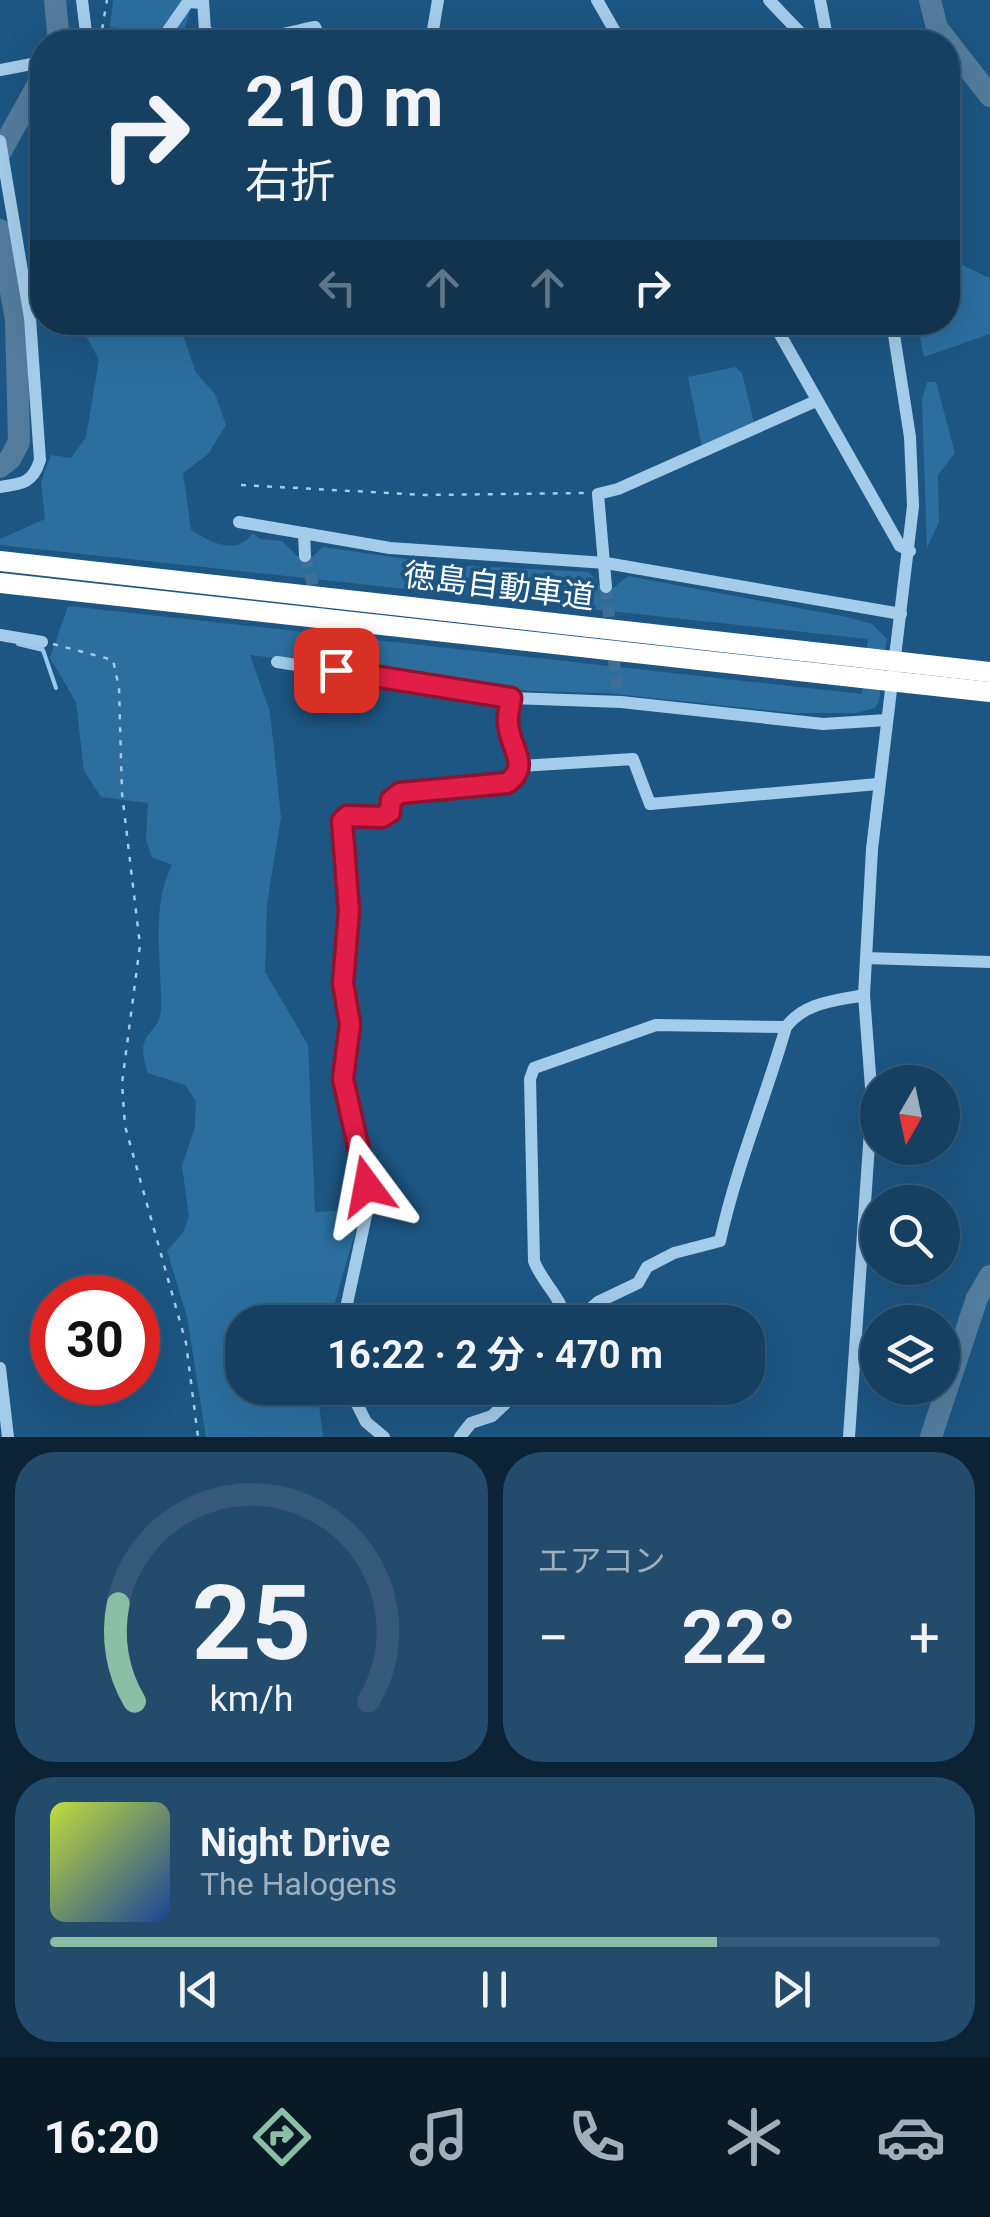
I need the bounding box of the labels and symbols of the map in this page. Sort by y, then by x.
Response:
street label: 徳島自動車道 [401,555,597,617]
pin [294,628,379,713]
north arrow [860,1065,960,1165]
position arrow [315,1134,419,1238]
speed limit sign: 30 [30,1275,160,1405]

